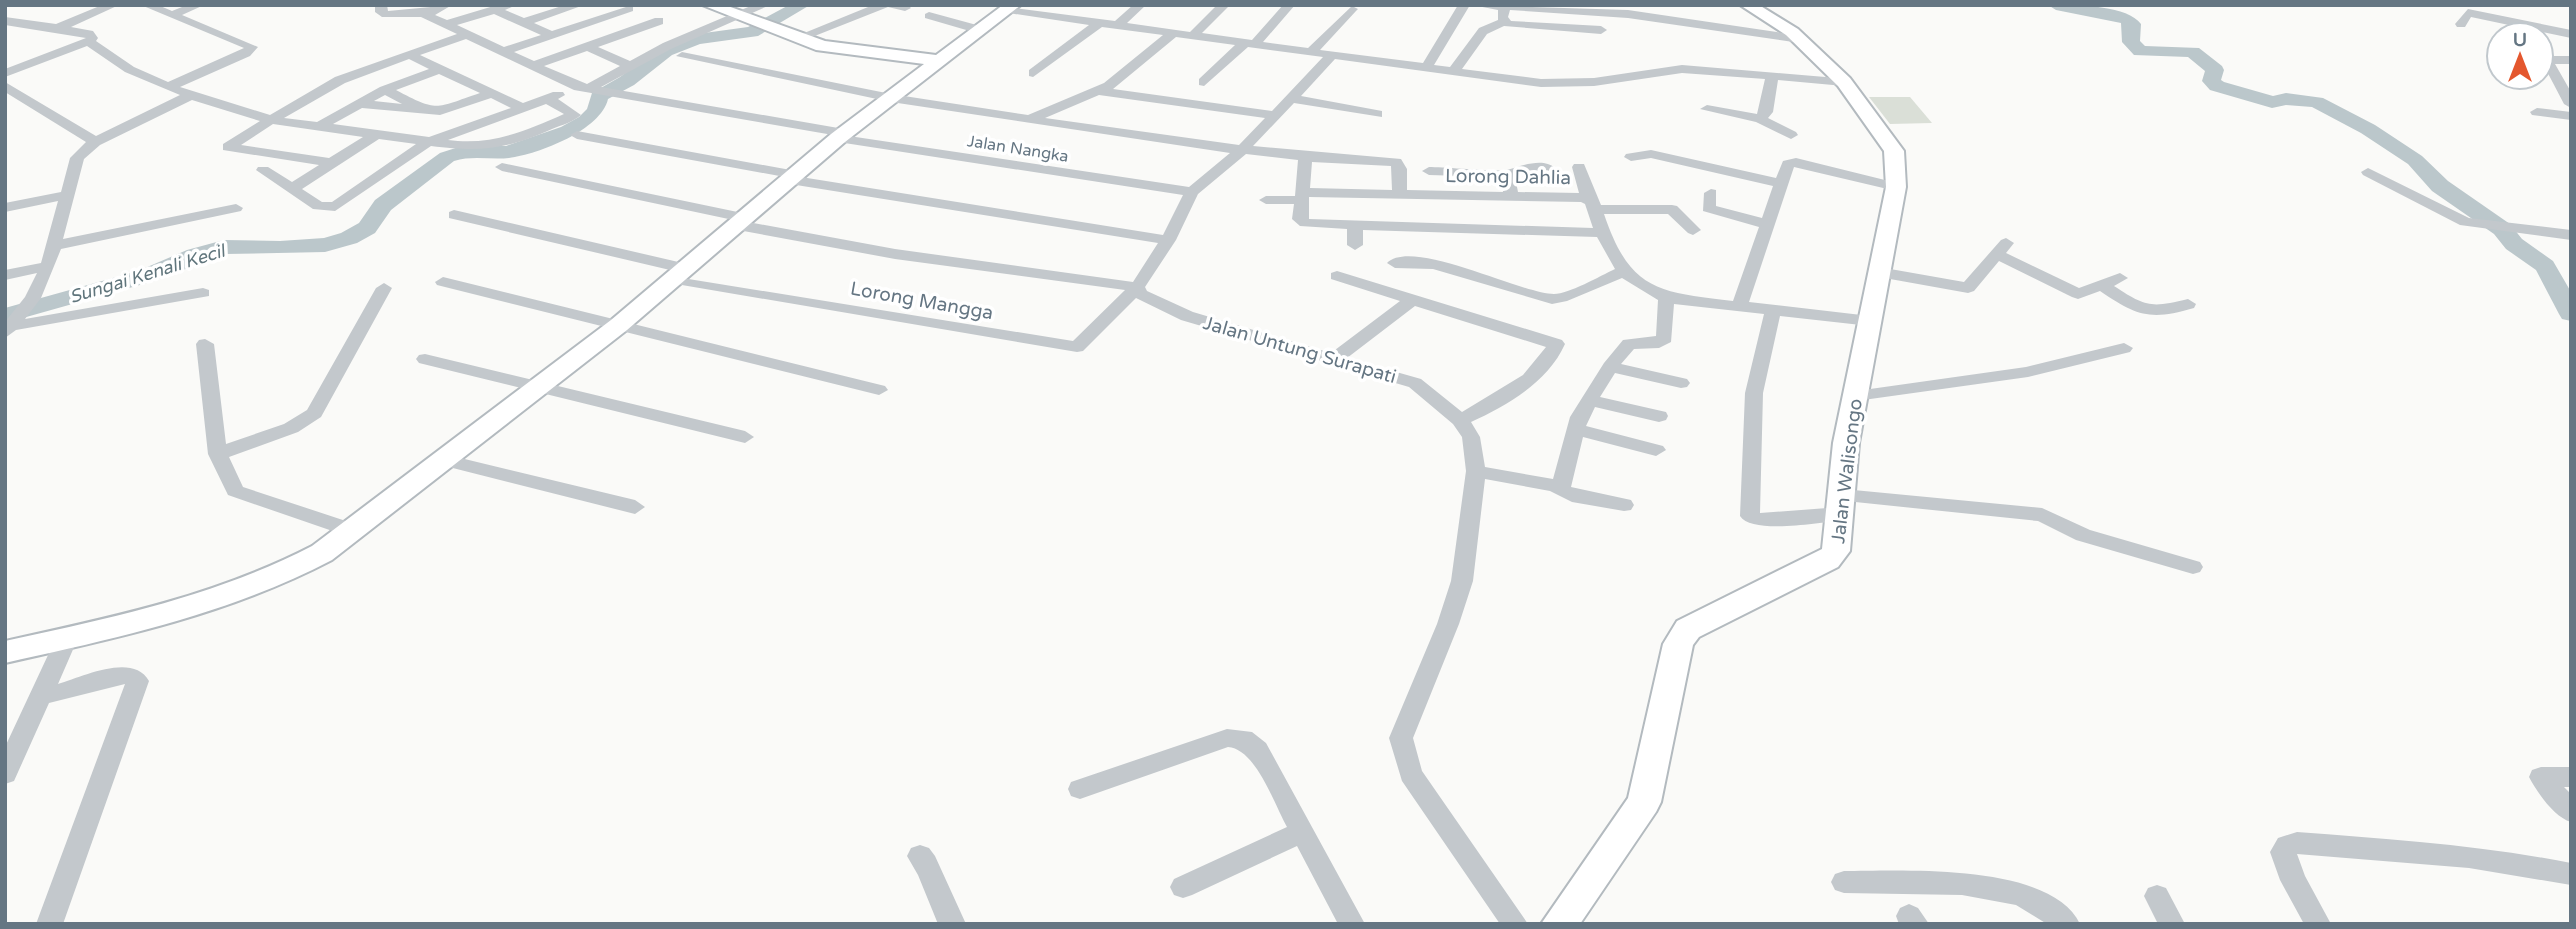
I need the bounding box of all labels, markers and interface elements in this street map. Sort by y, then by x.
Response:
north arrow [2485,21,2555,91]
text: U [2513,29,2527,51]
street label: Jalan Nangka [966,131,1070,167]
street label: Lorong Dahlia [1445,165,1571,189]
water label: Sungai Kenali Kecil [67,239,230,308]
street label: Lorong Mangga [849,278,995,324]
street label: Jalan Untung Surapati [1201,312,1399,388]
street label: Jalan Walisongo [1827,397,1867,545]

